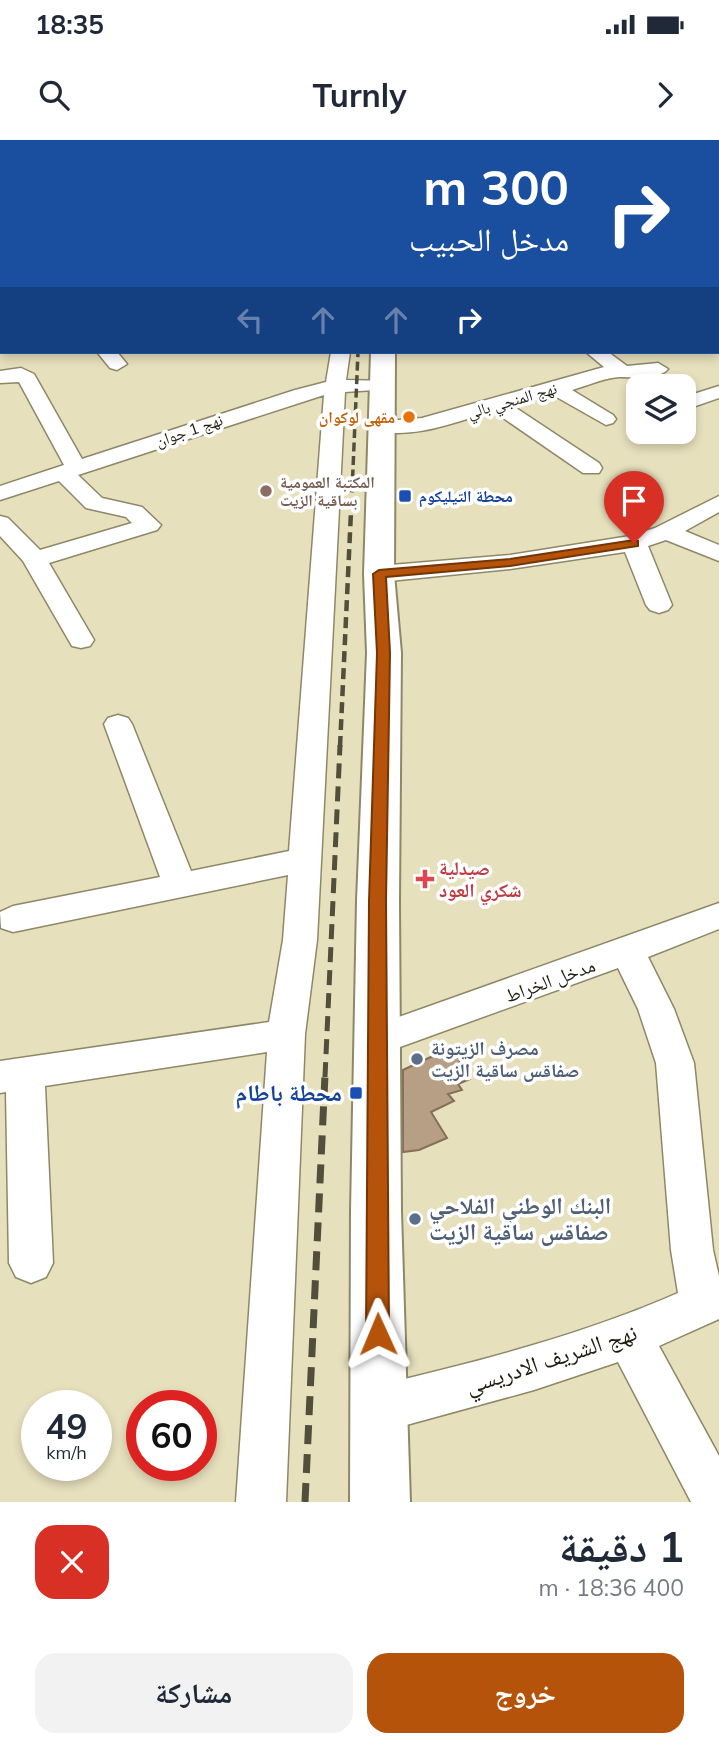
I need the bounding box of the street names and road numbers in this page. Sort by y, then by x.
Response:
street label: نهج المنجي بالي [465,378,560,425]
street label: نهج 1 جوان [153,409,226,452]
street label: مدخل الخراط [502,953,598,1007]
street label: نهج الشريف الادريسي [461,1317,642,1405]

